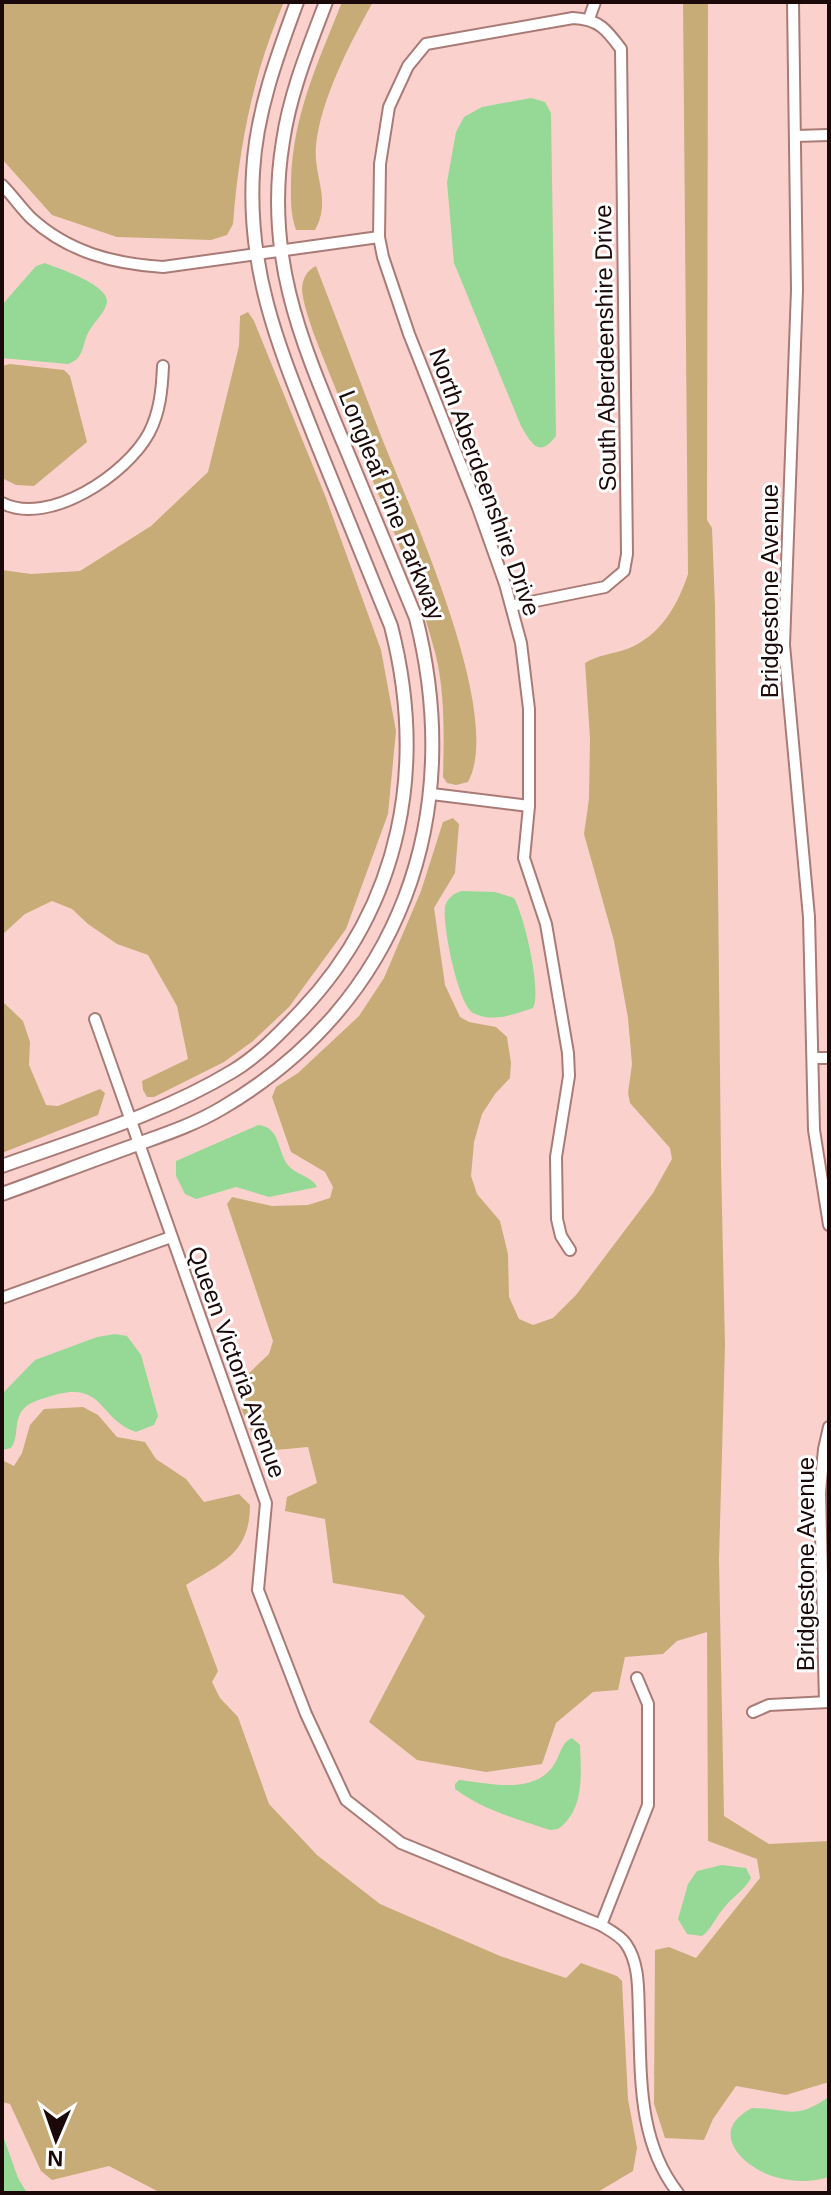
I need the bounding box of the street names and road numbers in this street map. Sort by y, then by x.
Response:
street label: South Aberdeenshire Drive [589,204,621,492]
street label: North Aberdeenshire Drive [424,345,546,619]
street label: Longleaf Pine Parkway [334,386,450,624]
street label: Bridgestone Avenue [756,484,783,698]
street label: Queen Victoria Avenue [182,1242,292,1482]
street label: Bridgestone Avenue [792,1457,819,1671]

